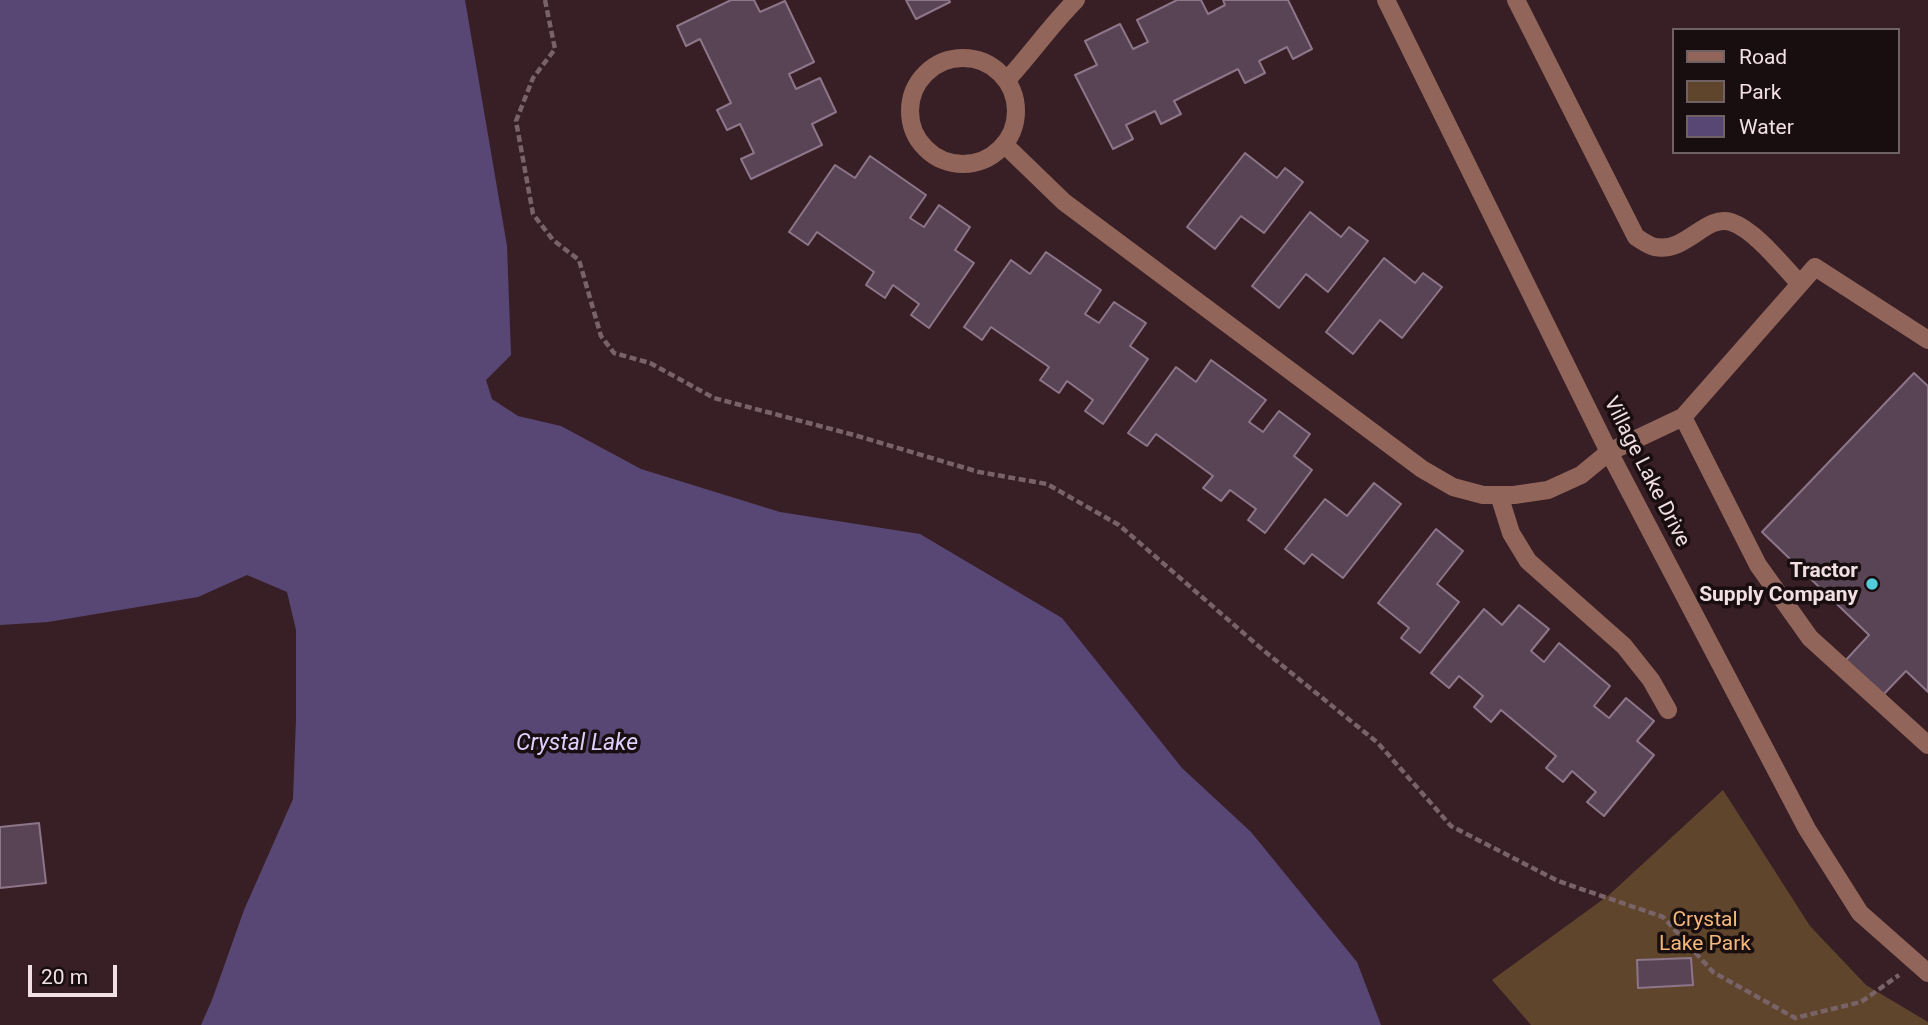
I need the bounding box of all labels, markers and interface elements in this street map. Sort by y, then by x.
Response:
legend [1672,28,1900,154]
text: Road [1739,45,1787,69]
text: Park [1739,80,1781,104]
text: Water [1739,115,1794,139]
street label: Village Lake Drive [1597,393,1695,551]
place label: Tractor Supply Company [1699,559,1858,609]
marker: Tractor Supply Company [1864,576,1880,592]
water label: Crystal Lake [516,730,638,758]
park label: Crystal Lake Park [1659,908,1751,958]
scale bar [32,951,121,995]
text: 20 m [41,965,88,989]

